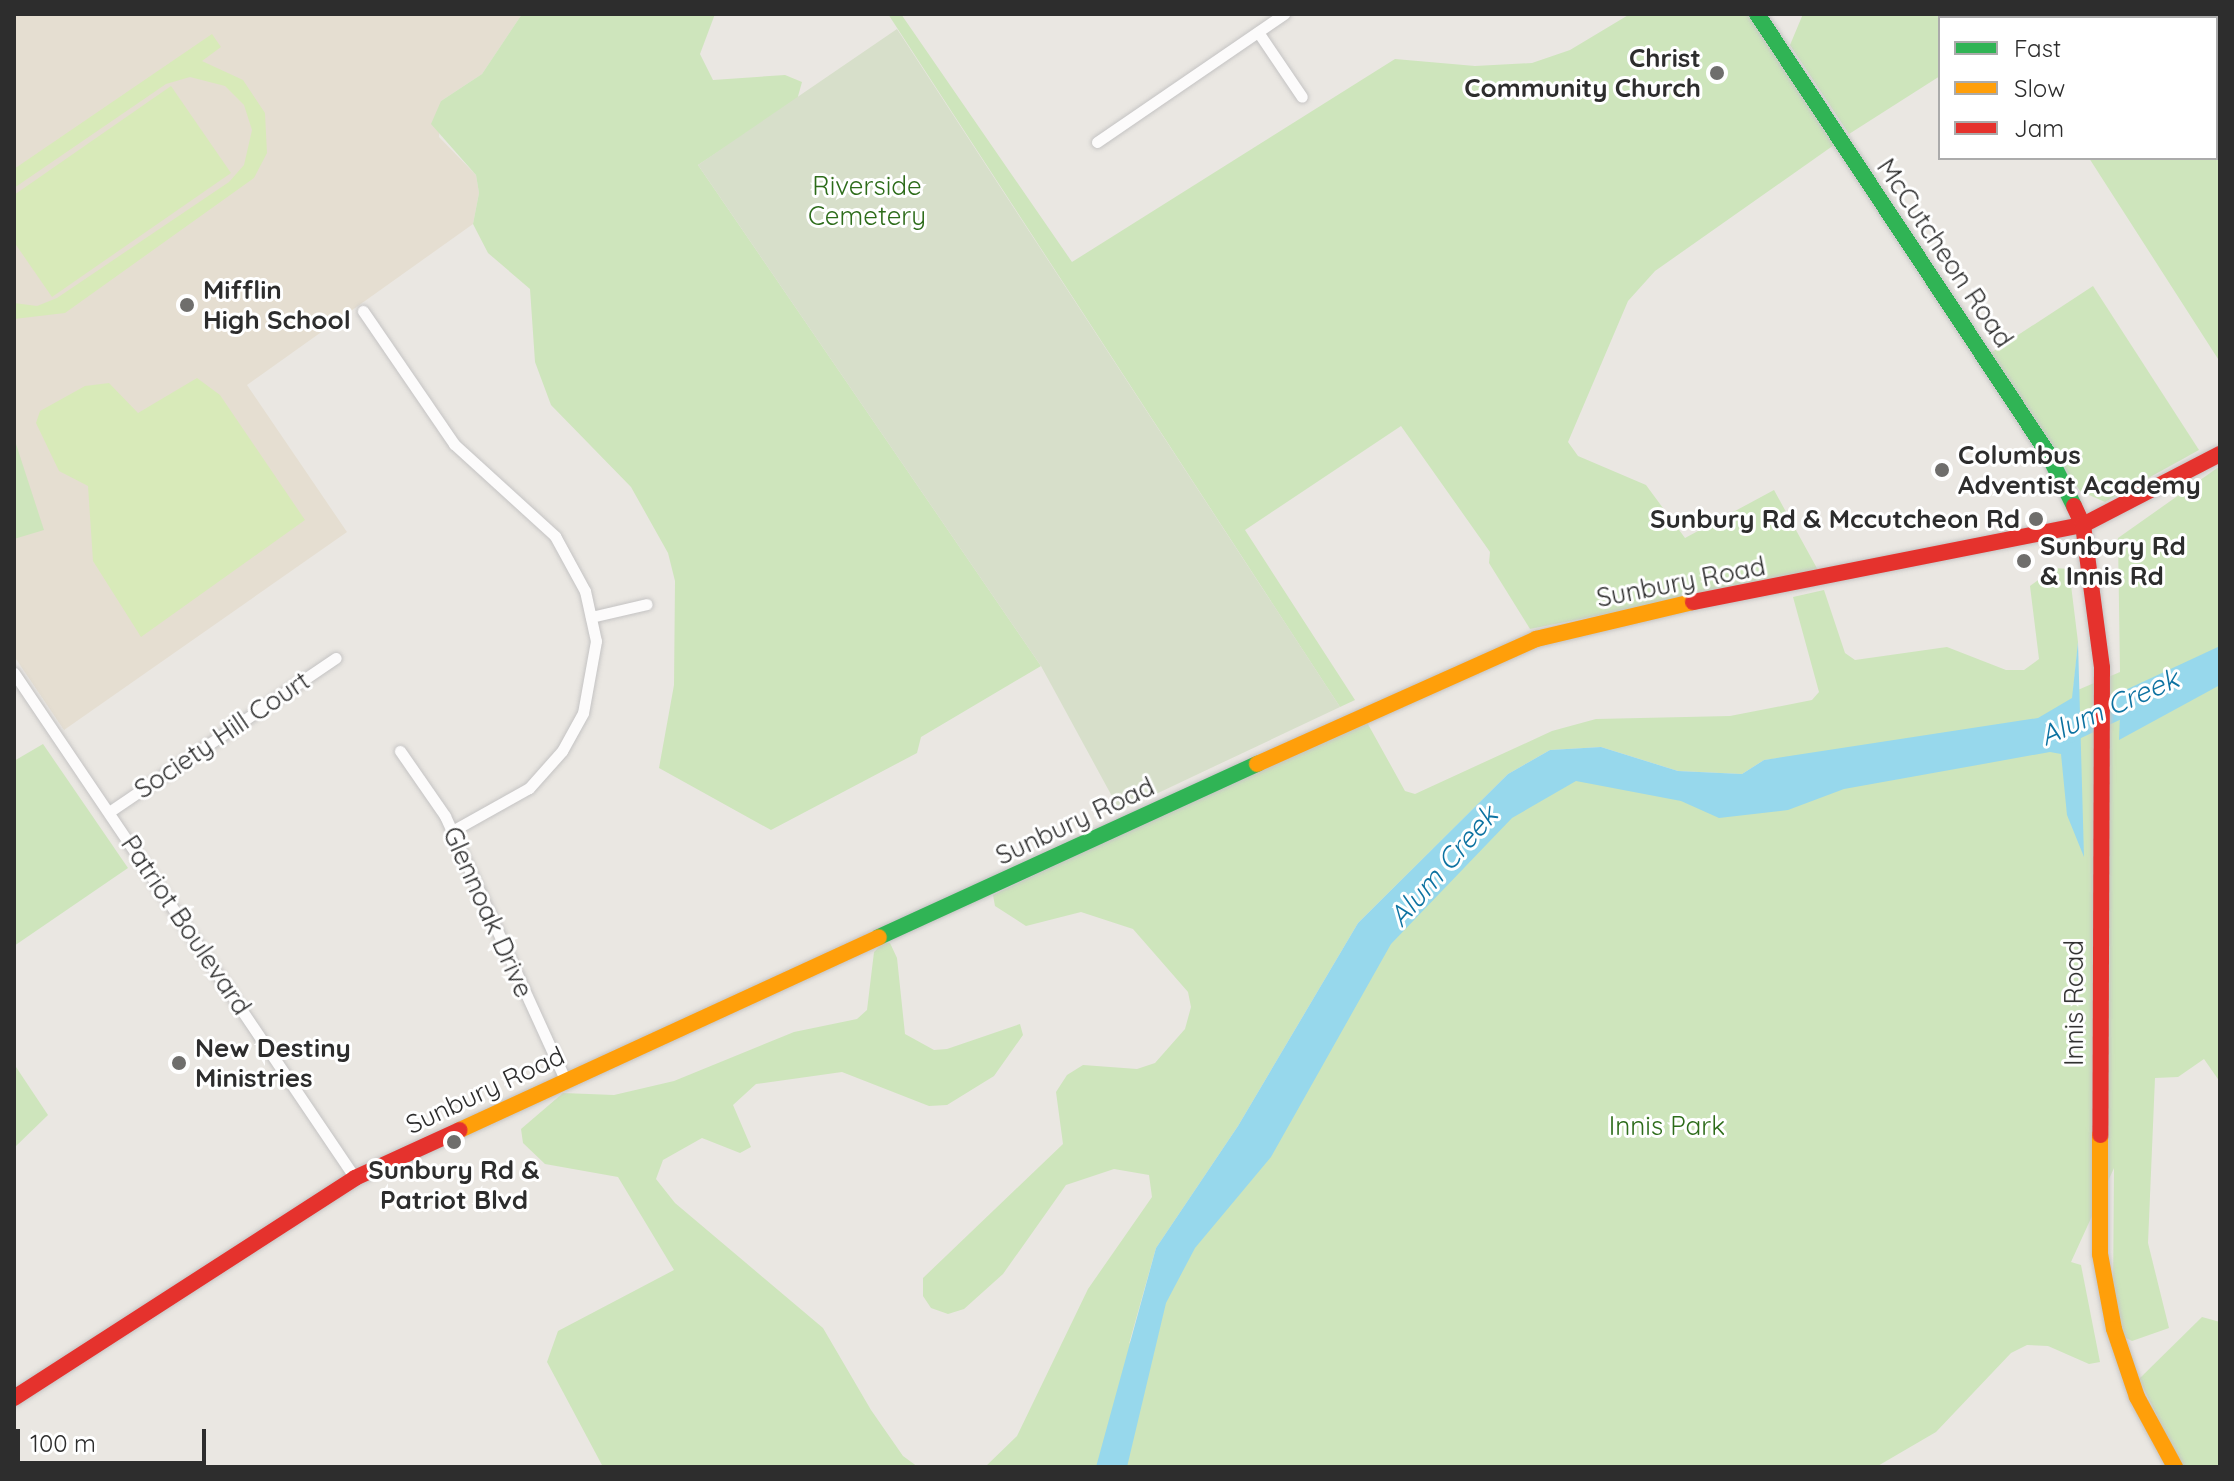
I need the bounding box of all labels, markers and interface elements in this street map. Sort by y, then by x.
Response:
legend [1938,16,2218,160]
text: Fast [2014,33,2061,63]
place label: Christ Community Church [1464,42,1701,104]
marker: Christ Community Church [1708,64,1726,82]
text: Slow [2014,73,2065,103]
text: Jam [2014,113,2064,143]
street label: McCutcheon Road [1870,153,2020,353]
park label: Riverside Cemetery [808,170,926,232]
place label: Mifflin High School [203,274,351,336]
marker: Mifflin High School [178,296,196,314]
place label: Columbus Adventist Academy [1958,439,2201,500]
marker: Columbus Adventist Academy [1933,461,1951,479]
place label: Sunbury Rd & Mccutcheon Rd [1650,503,2020,535]
marker: Sunbury Rd & Mccutcheon Rd [2027,510,2045,528]
place label: Sunbury Rd & Innis Rd [2040,530,2186,592]
street label: Sunbury Road [1594,550,1768,614]
marker: Sunbury Rd & Innis Rd [2015,552,2033,570]
water label: Alum Creek [2034,661,2184,753]
street label: Society Hill Court [129,665,315,805]
street label: Sunbury Road [991,771,1159,871]
water label: Alum Creek [1382,799,1504,933]
street label: Glennoak Drive [436,822,540,1002]
street label: Patriot Boulevard [115,829,257,1021]
street label: Innis Road [2058,940,2090,1066]
place label: New Destiny Ministries [195,1032,351,1094]
street label: Sunbury Road [401,1040,569,1140]
marker: New Destiny Ministries [170,1054,188,1072]
park label: Innis Park [1609,1110,1725,1142]
marker: Sunbury Rd & Patriot Blvd [445,1133,463,1151]
place label: Sunbury Rd & Patriot Blvd [368,1154,540,1216]
scale bar [20,1413,210,1463]
text: 100 m [30,1428,96,1458]

